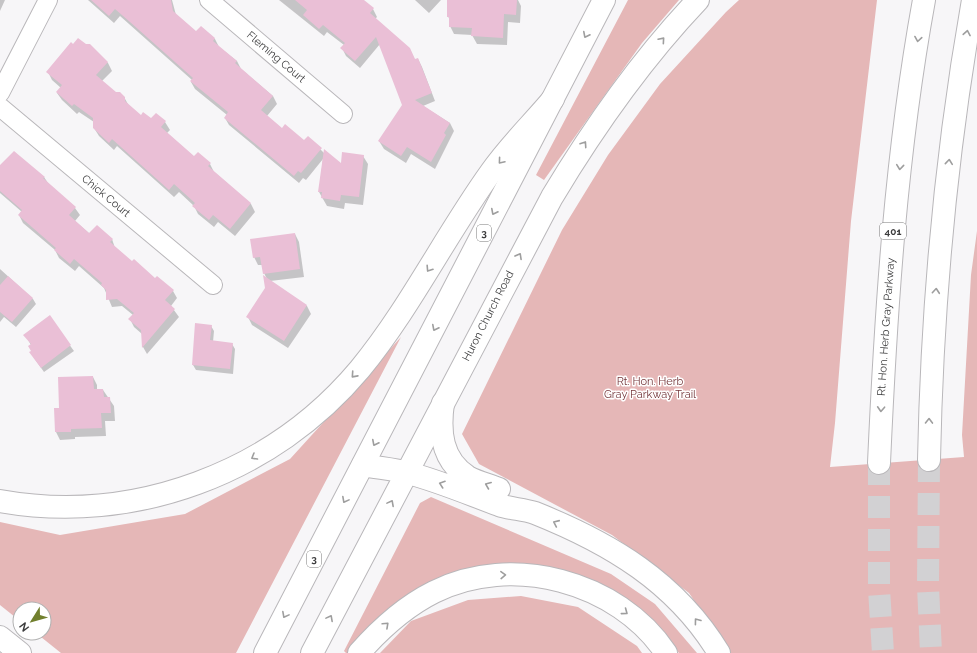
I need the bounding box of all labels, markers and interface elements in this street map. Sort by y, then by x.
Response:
street label: Fleming Court [244,29,308,86]
one-way arrow [584,30,591,38]
one-way arrow [963,30,971,36]
one-way arrow [914,35,923,42]
one-way arrow [658,37,665,45]
one-way arrow [580,141,587,148]
one-way arrow [498,156,505,163]
one-way arrow [944,159,953,165]
one-way arrow [896,164,905,170]
street label: Chick Court [79,172,133,220]
one-way arrow [492,208,499,215]
road number: 401 [880,223,906,239]
road number: 3 [477,225,491,241]
one-way arrow [515,253,522,261]
street label: Rt. Hon. Herb Gray Parkway [875,257,897,397]
one-way arrow [426,265,434,272]
street label: Huron Church Road [460,268,517,363]
one-way arrow [931,288,940,294]
one-way arrow [432,323,439,331]
one-way arrow [351,370,359,378]
park label: Rt. Hon. Herb Gray Parkway Trail [604,375,696,401]
one-way arrow [877,406,885,412]
one-way arrow [925,418,934,424]
one-way arrow [372,439,380,446]
one-way arrow [251,453,258,460]
one-way arrow [439,481,446,489]
one-way arrow [484,482,492,490]
one-way arrow [342,496,350,503]
one-way arrow [386,500,393,507]
one-way arrow [553,519,560,527]
road number: 3 [307,551,321,567]
one-way arrow [500,570,506,579]
north arrow [12,601,52,641]
one-way arrow [620,607,627,614]
one-way arrow [282,611,289,618]
one-way arrow [326,615,333,623]
one-way arrow [695,618,702,625]
text: N [17,619,32,634]
one-way arrow [381,622,389,630]

